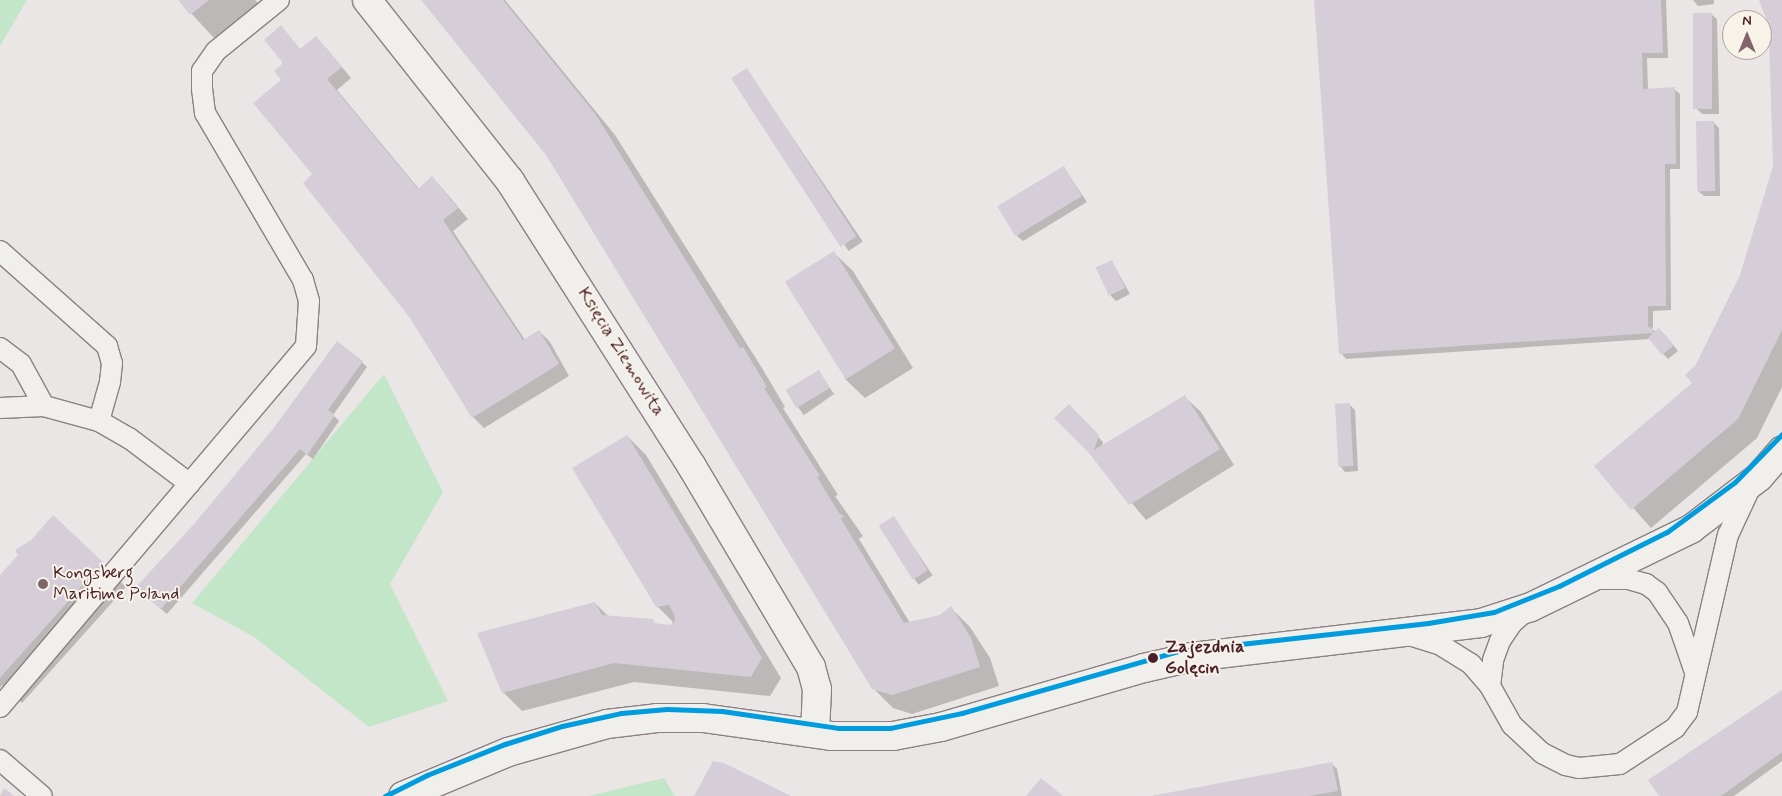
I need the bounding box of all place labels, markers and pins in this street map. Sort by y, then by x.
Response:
place label: Kongsberg Maritime Poland [53,563,181,606]
marker: Kongsberg Maritime Poland [37,578,49,590]
place label: Zajezdnia Golęcin [1165,637,1245,680]
marker: Zajezdnia Golęcin [1145,650,1161,666]

